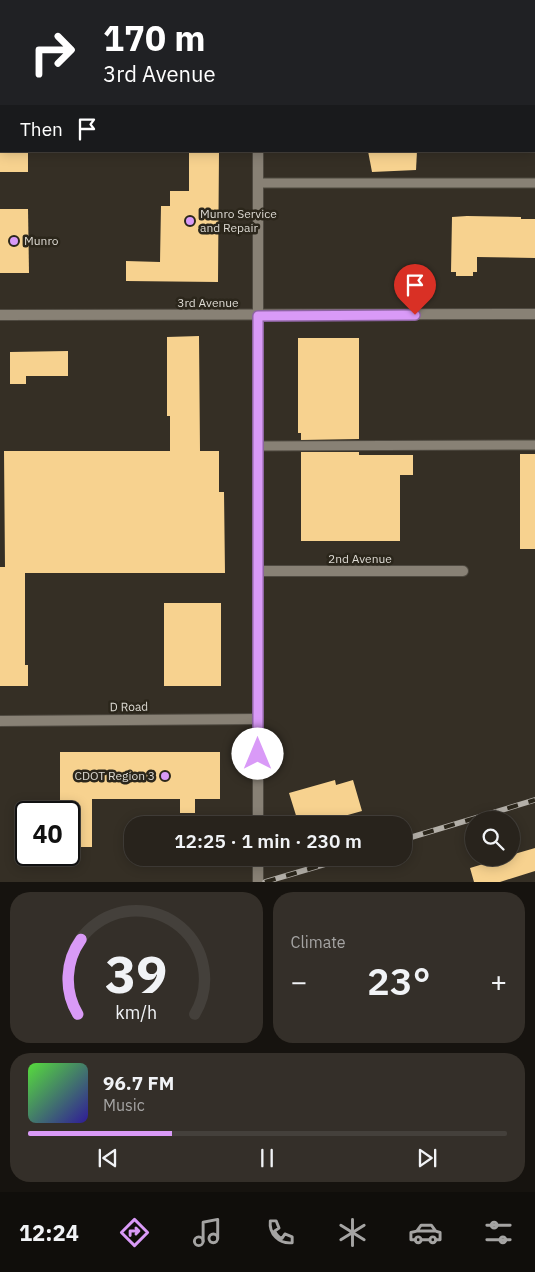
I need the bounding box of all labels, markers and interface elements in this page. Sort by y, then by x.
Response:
text: 170 m [103,15,206,61]
icon: right [20,20,85,85]
text: 3rd Avenue [103,59,216,88]
icon: arrive [73,115,101,143]
text: Then [20,117,63,141]
place label: Munro Service and Repair [200,206,277,235]
marker: Munro Service and Repair [184,215,196,227]
place label: Munro [24,233,59,248]
marker: Munro [8,235,20,247]
pin [394,264,436,315]
icon: arrive [401,271,429,299]
street label: 3rd Avenue [177,295,239,310]
street label: 2nd Avenue [328,551,392,566]
street label: D Road [110,699,148,714]
position arrow [231,727,283,779]
place label: CDOT Region 3 [75,768,155,783]
marker: CDOT Region 3 [159,770,171,782]
speed limit sign: 40 [15,801,80,866]
map controls [465,811,520,866]
button: search [465,811,520,866]
text: 12:25 · 1 min · 230 m [174,829,362,853]
text: Climate [291,932,346,952]
text: 39 [105,940,167,1007]
text: 23° [367,956,430,1005]
text: − [291,963,307,1000]
text: + [490,963,507,1000]
text: km/h [115,1001,157,1024]
text: 96.7 FM [103,1071,174,1095]
text: Music [103,1095,145,1115]
icon: previous [94,1144,122,1172]
icon: pause [253,1144,281,1172]
icon: next [413,1144,441,1172]
icon: directions [117,1215,152,1250]
icon: music [190,1215,225,1250]
icon: phone [263,1215,298,1250]
icon: climate [335,1215,370,1250]
icon: car [408,1215,443,1250]
icon: filters [481,1215,516,1250]
text: 12:24 [19,1218,79,1247]

